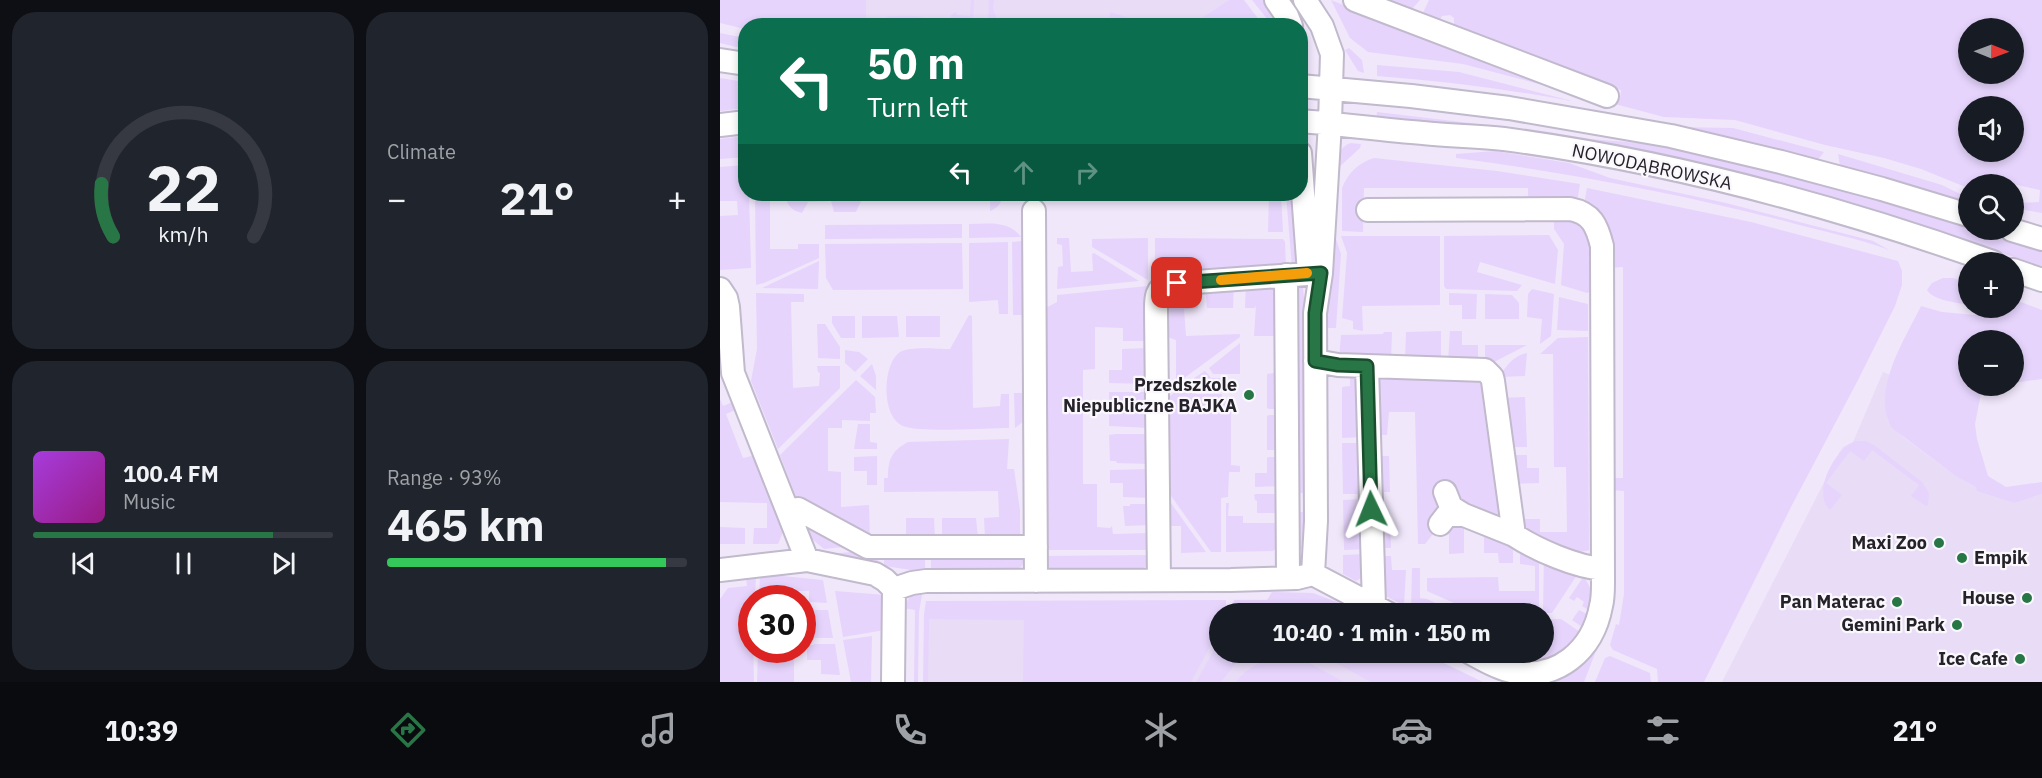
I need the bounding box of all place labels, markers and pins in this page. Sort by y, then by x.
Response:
pin [1151,257,1202,308]
place label: Przedszkole Niepubliczne BAJKA [1063,373,1237,417]
marker: Przedszkole Niepubliczne BAJKA [1242,388,1256,402]
place label: Maxi Zoo [1851,531,1927,554]
marker: Maxi Zoo [1932,536,1946,550]
place label: Empik [1974,546,2028,569]
marker: Empik [1955,551,1969,565]
place label: House [1962,586,2015,609]
place label: Pan Materac [1780,590,1885,613]
marker: House [2020,591,2034,605]
marker: Pan Materac [1890,595,1904,609]
place label: Gemini Park [1841,613,1946,636]
marker: Gemini Park [1950,618,1964,632]
place label: Ice Cafe [1938,647,2008,670]
marker: Ice Cafe [2013,652,2027,666]

